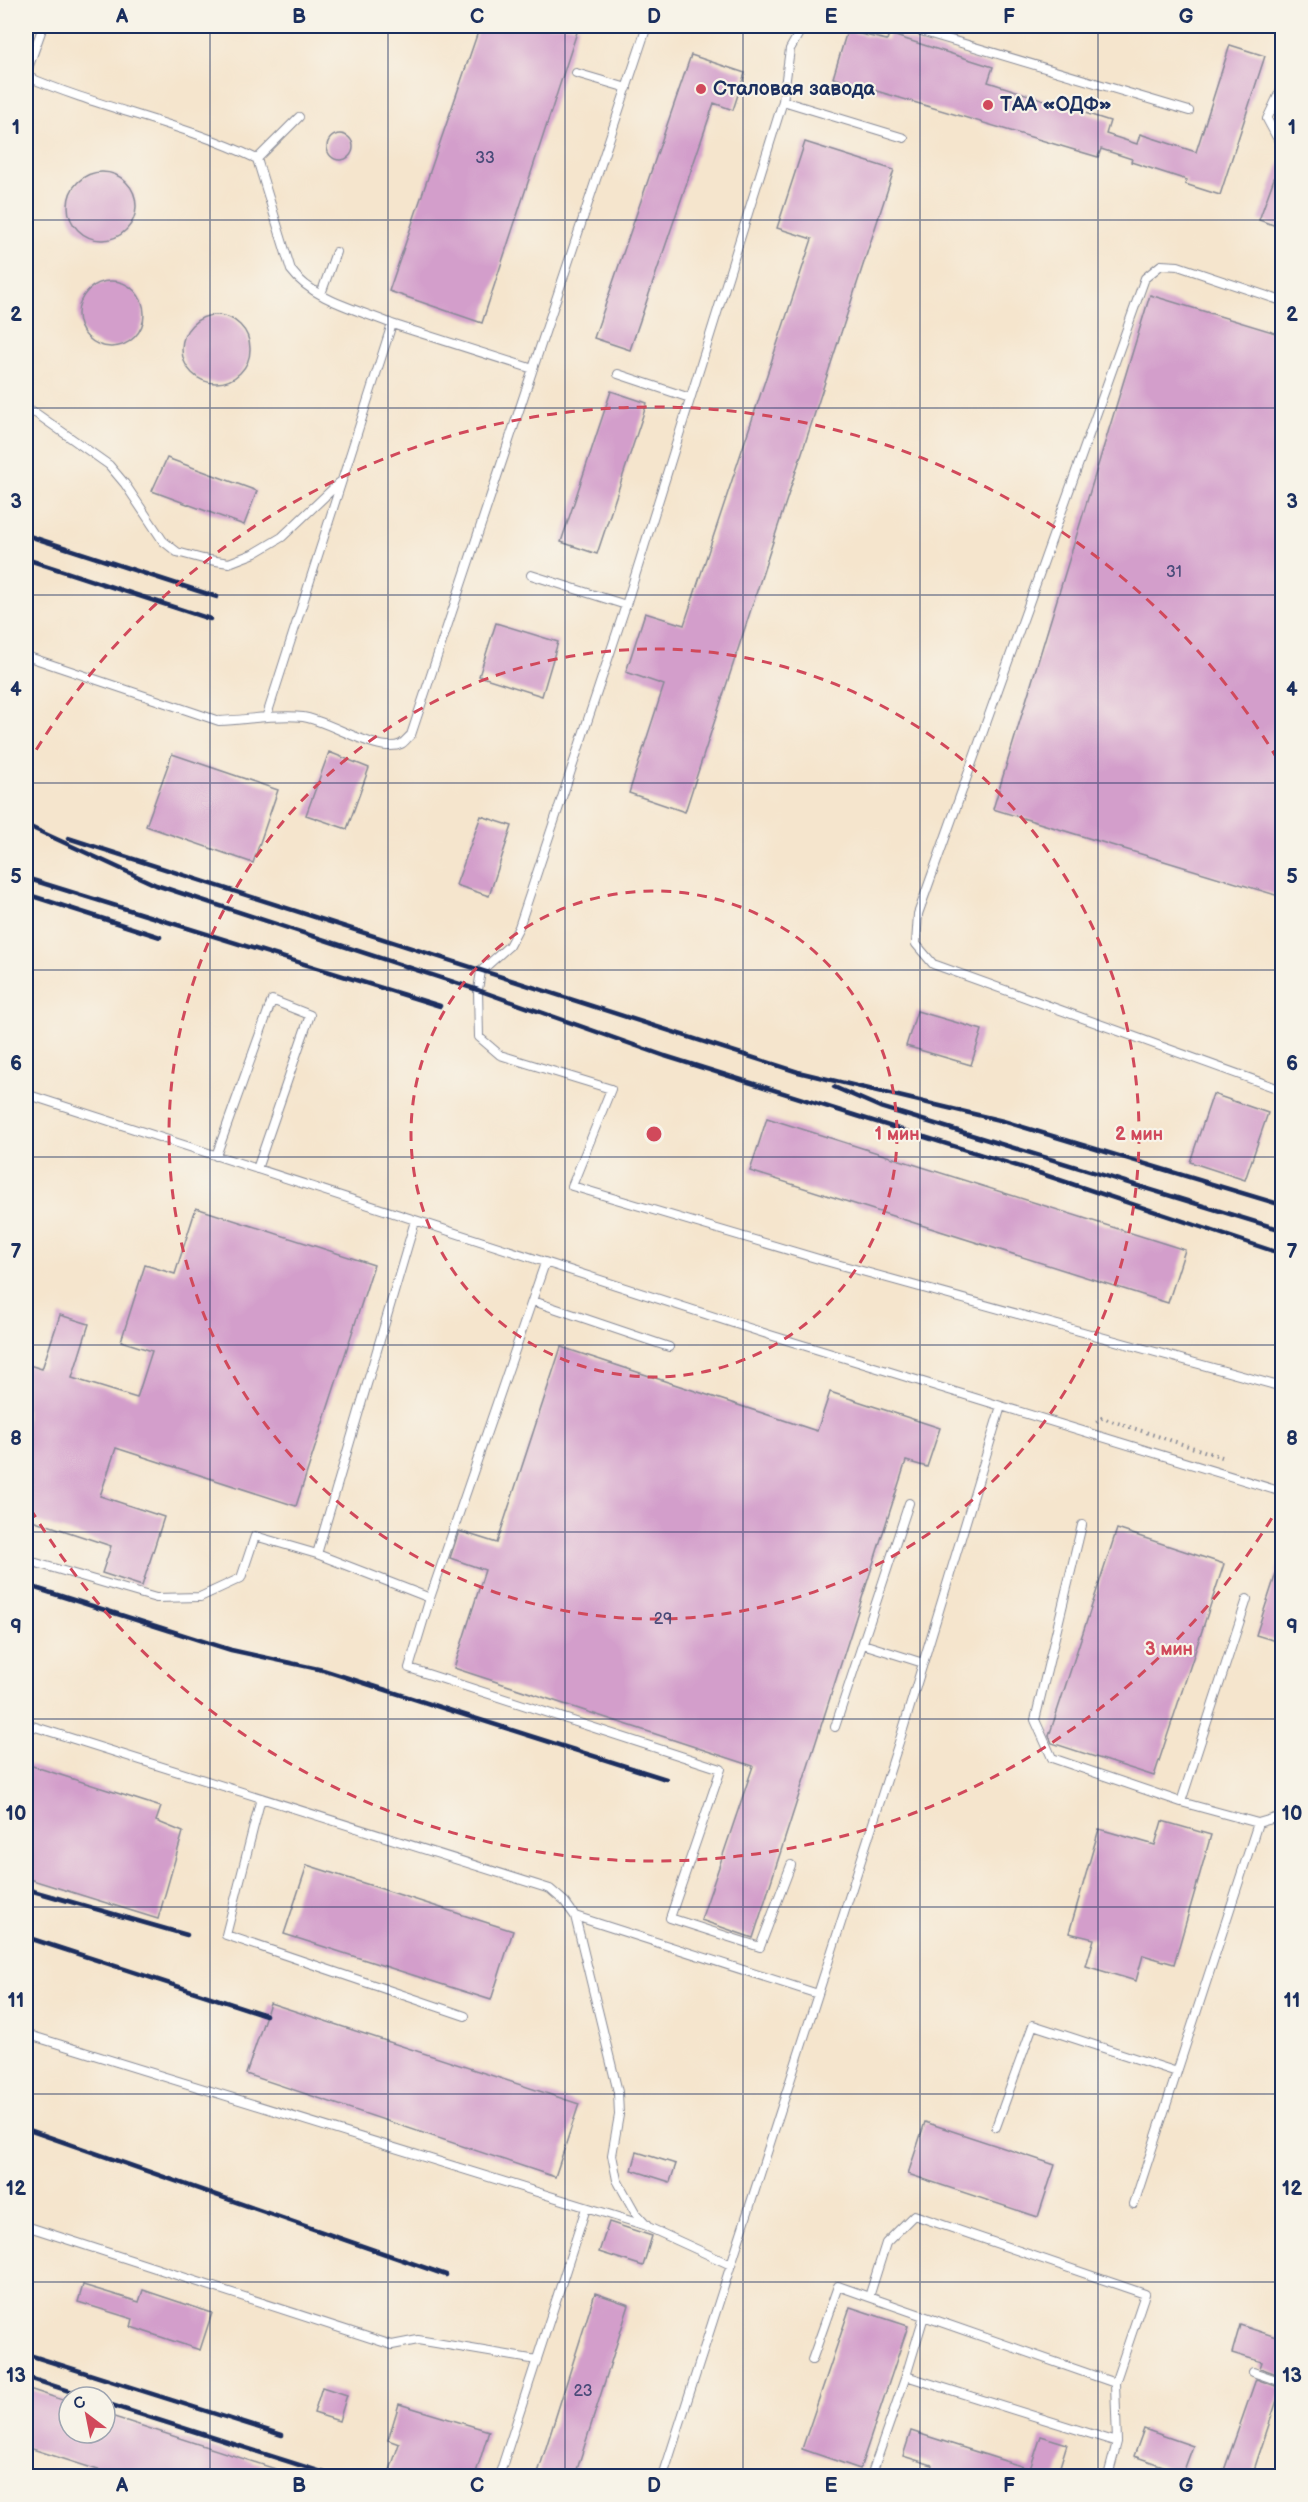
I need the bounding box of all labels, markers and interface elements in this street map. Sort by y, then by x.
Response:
text: A [115,5,129,29]
text: B [292,5,306,29]
text: C [470,5,484,29]
text: D [647,5,661,29]
text: E [825,5,838,29]
text: F [1003,5,1015,29]
text: G [1179,5,1194,29]
place label: Сталовая завода [713,77,875,101]
marker: Сталовая завода [694,82,708,96]
place label: ТАА «ОДФ» [1000,93,1112,117]
marker: ТАА «ОДФ» [981,98,995,112]
text: 1 [12,116,20,140]
text: 1 [1288,116,1296,140]
house number: 33 [475,149,495,168]
text: 2 [10,303,22,327]
text: 2 [1286,303,1298,327]
text: 3 [10,490,22,514]
text: 3 [1286,490,1298,514]
house number: 31 [1166,563,1182,582]
text: 4 [10,678,22,702]
text: 4 [1286,678,1298,702]
text: 5 [10,865,22,889]
text: 5 [1286,865,1298,889]
text: 6 [10,1052,22,1076]
text: 6 [1286,1052,1298,1076]
centre of rings [644,1124,664,1144]
text: 1 мин [875,1124,919,1145]
text: 2 мин [1115,1124,1163,1145]
text: 7 [10,1240,22,1264]
text: 7 [1286,1240,1298,1264]
text: 8 [10,1427,22,1451]
text: 8 [1286,1427,1298,1451]
house number: 29 [654,1610,672,1629]
text: 9 [10,1615,22,1639]
text: 9 [1286,1615,1298,1639]
text: 3 мин [1145,1639,1193,1660]
text: 10 [6,1802,26,1826]
text: 10 [1282,1802,1302,1826]
text: 11 [8,1989,24,2013]
text: 11 [1284,1989,1300,2013]
text: 12 [6,2177,26,2201]
text: 12 [1282,2177,1302,2201]
text: 13 [6,2364,26,2388]
text: 13 [1282,2364,1302,2388]
house number: 23 [574,2382,593,2401]
north arrow [57,2385,117,2445]
text: С [70,2393,90,2415]
text: A [115,2474,129,2498]
text: B [292,2474,306,2498]
text: C [470,2474,484,2498]
text: D [647,2474,661,2498]
text: E [825,2474,838,2498]
text: F [1003,2474,1015,2498]
text: G [1179,2474,1194,2498]

